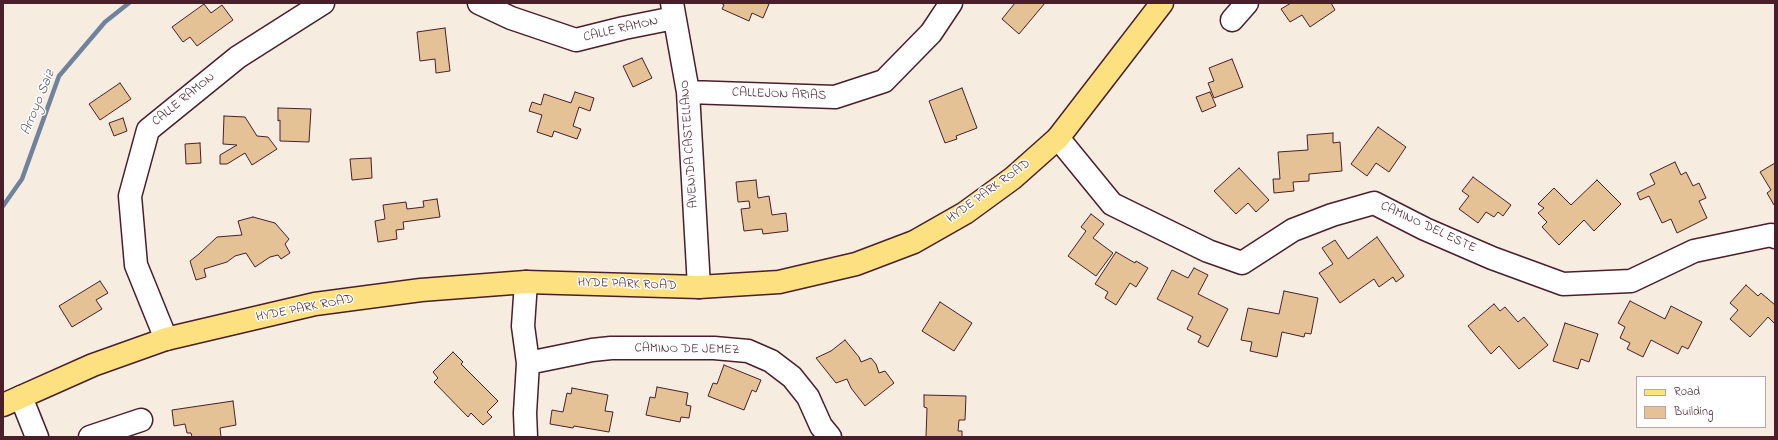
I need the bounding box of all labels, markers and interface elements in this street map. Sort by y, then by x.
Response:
street label: CALLE RAMON [582,14,660,46]
water label: Arroyo Saiz [18,68,60,138]
street label: CALLE RAMON [149,70,219,130]
street label: AVENIDA CASTELLANO [678,79,702,209]
street label: CALLEJON ARIAS [732,86,826,104]
street label: HYDE PARK ROAD [944,157,1034,227]
street label: CAMINO DEL ESTE [1378,199,1478,257]
street label: HYDE PARK ROAD [577,275,677,295]
street label: HYDE PARK ROAD [255,292,355,326]
street label: CAMINO DE JEMEZ [635,341,739,359]
legend [1636,376,1766,428]
text: Road [1674,383,1700,401]
text: Building [1674,403,1713,421]

